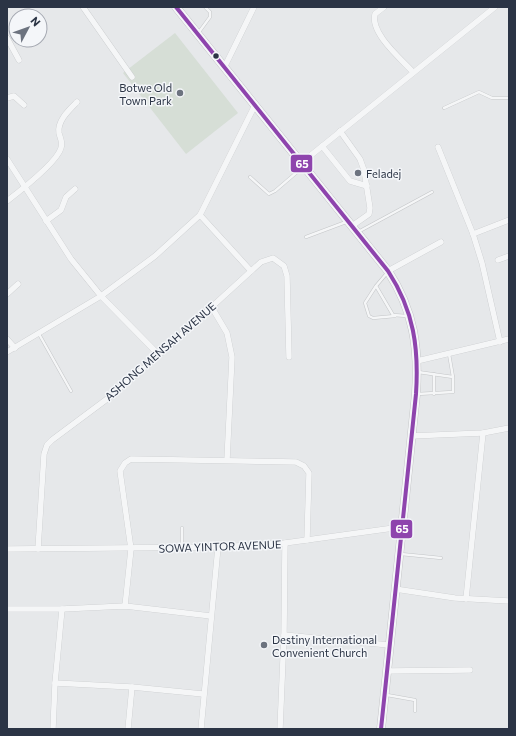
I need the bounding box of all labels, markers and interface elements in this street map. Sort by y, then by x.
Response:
north arrow [8,8,48,48]
text: N [28,14,44,28]
unlabelled marker [211,51,221,61]
place label: Botwe Old Town Park [119,81,172,107]
marker: Botwe Old Town Park [175,88,185,98]
line badge: 65 [290,154,313,173]
text: 65 [295,157,309,170]
place label: Feladej [366,167,402,180]
marker: Feladej [353,168,363,178]
street label: ASHONG MENSAH AVENUE [102,299,218,403]
line badge: 65 [390,519,413,539]
text: 65 [395,522,409,535]
street label: SOWA YINTOR AVENUE [158,537,282,555]
place label: Destiny International Convenient Church [272,633,377,659]
marker: Destiny International Convenient Church [259,640,269,650]

